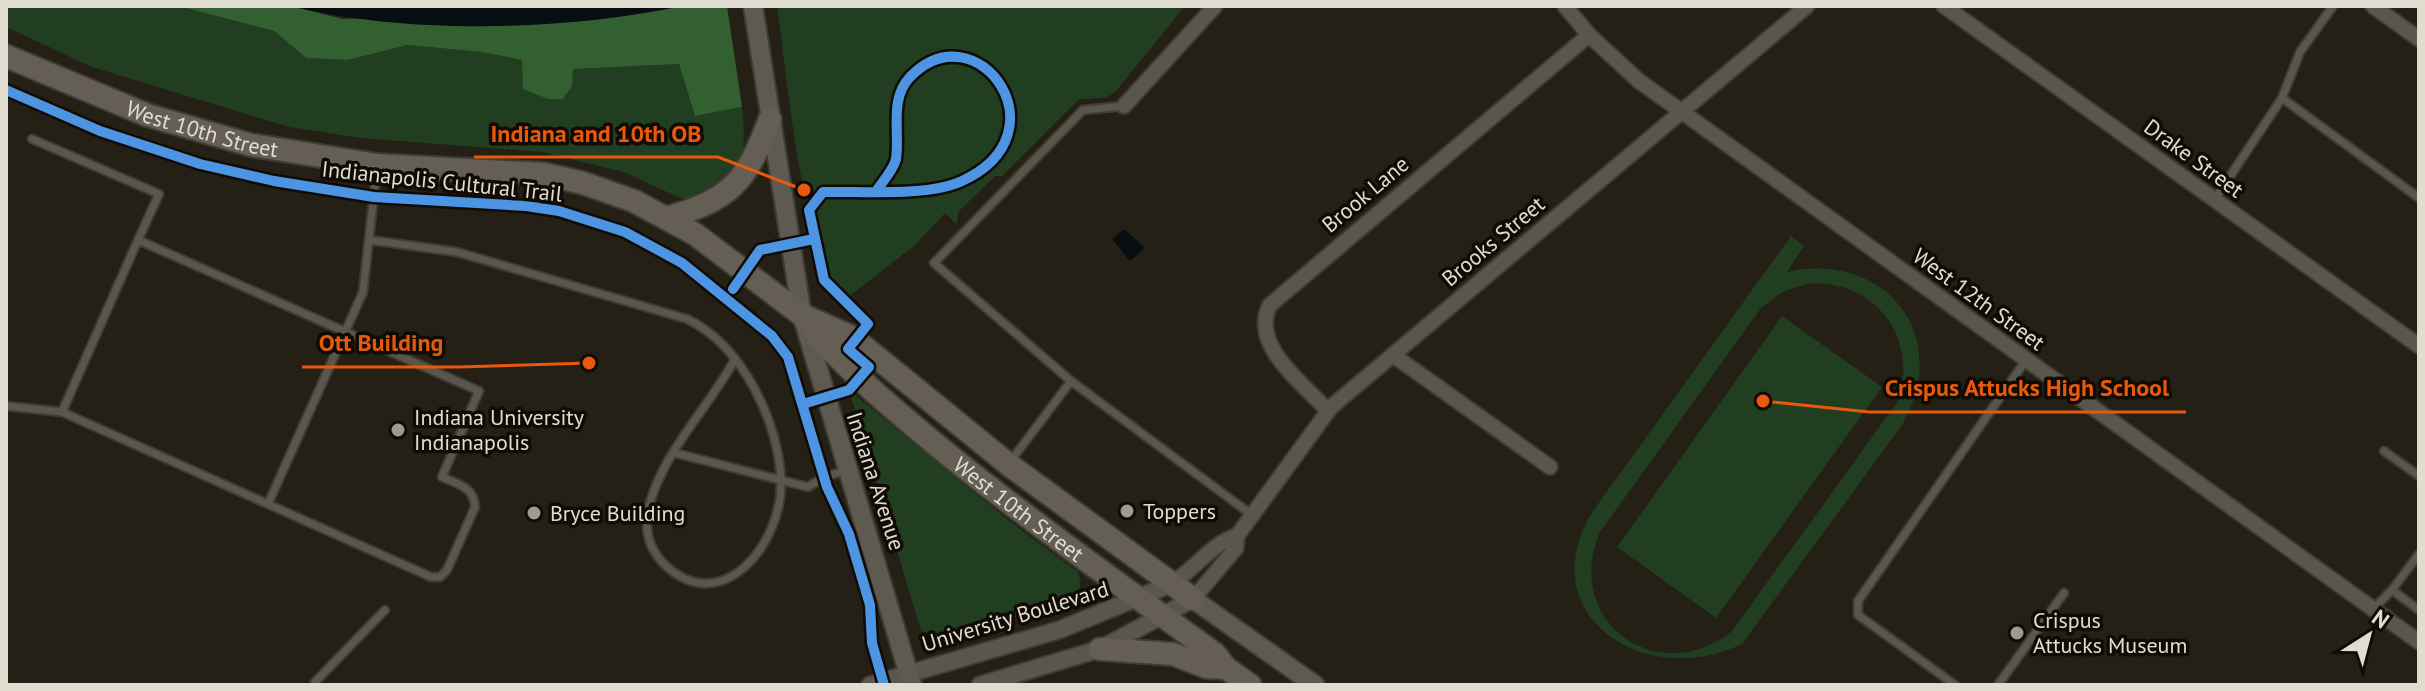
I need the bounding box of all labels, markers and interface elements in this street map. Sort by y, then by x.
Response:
street label: West 10th Street [122,94,281,163]
callout: Indiana and 10th OB [474,109,718,157]
street label: Drake Street [2139,112,2250,204]
text: Indiana and 10th OB [491,118,701,149]
street label: Brook Lane [1316,150,1414,238]
street label: Indianapolis Cultural Trail [320,154,564,208]
street label: Brooks Street [1436,190,1551,292]
street label: West 12th Street [1907,242,2051,357]
callout: Ott Building [302,319,459,367]
text: Ott Building [319,327,443,358]
callout: Crispus Attucks High School [1869,364,2186,412]
text: Crispus Attucks High School [1885,372,2170,403]
place label: Indiana University Indianapolis [414,403,585,456]
street label: Indiana Avenue [840,408,912,554]
marker: Indiana University Indianapolis [389,421,407,439]
street label: West 10th Street [948,450,1090,568]
place label: Toppers [1143,497,1216,525]
place label: Bryce Building [550,499,685,527]
marker: Toppers [1118,502,1136,520]
marker: Bryce Building [525,504,543,522]
street label: University Boulevard [918,574,1112,658]
north arrow [2329,595,2409,675]
text: N [2367,603,2395,634]
place label: Crispus Attucks Museum [2033,606,2187,659]
marker: Crispus Attucks Museum [2008,624,2026,642]

